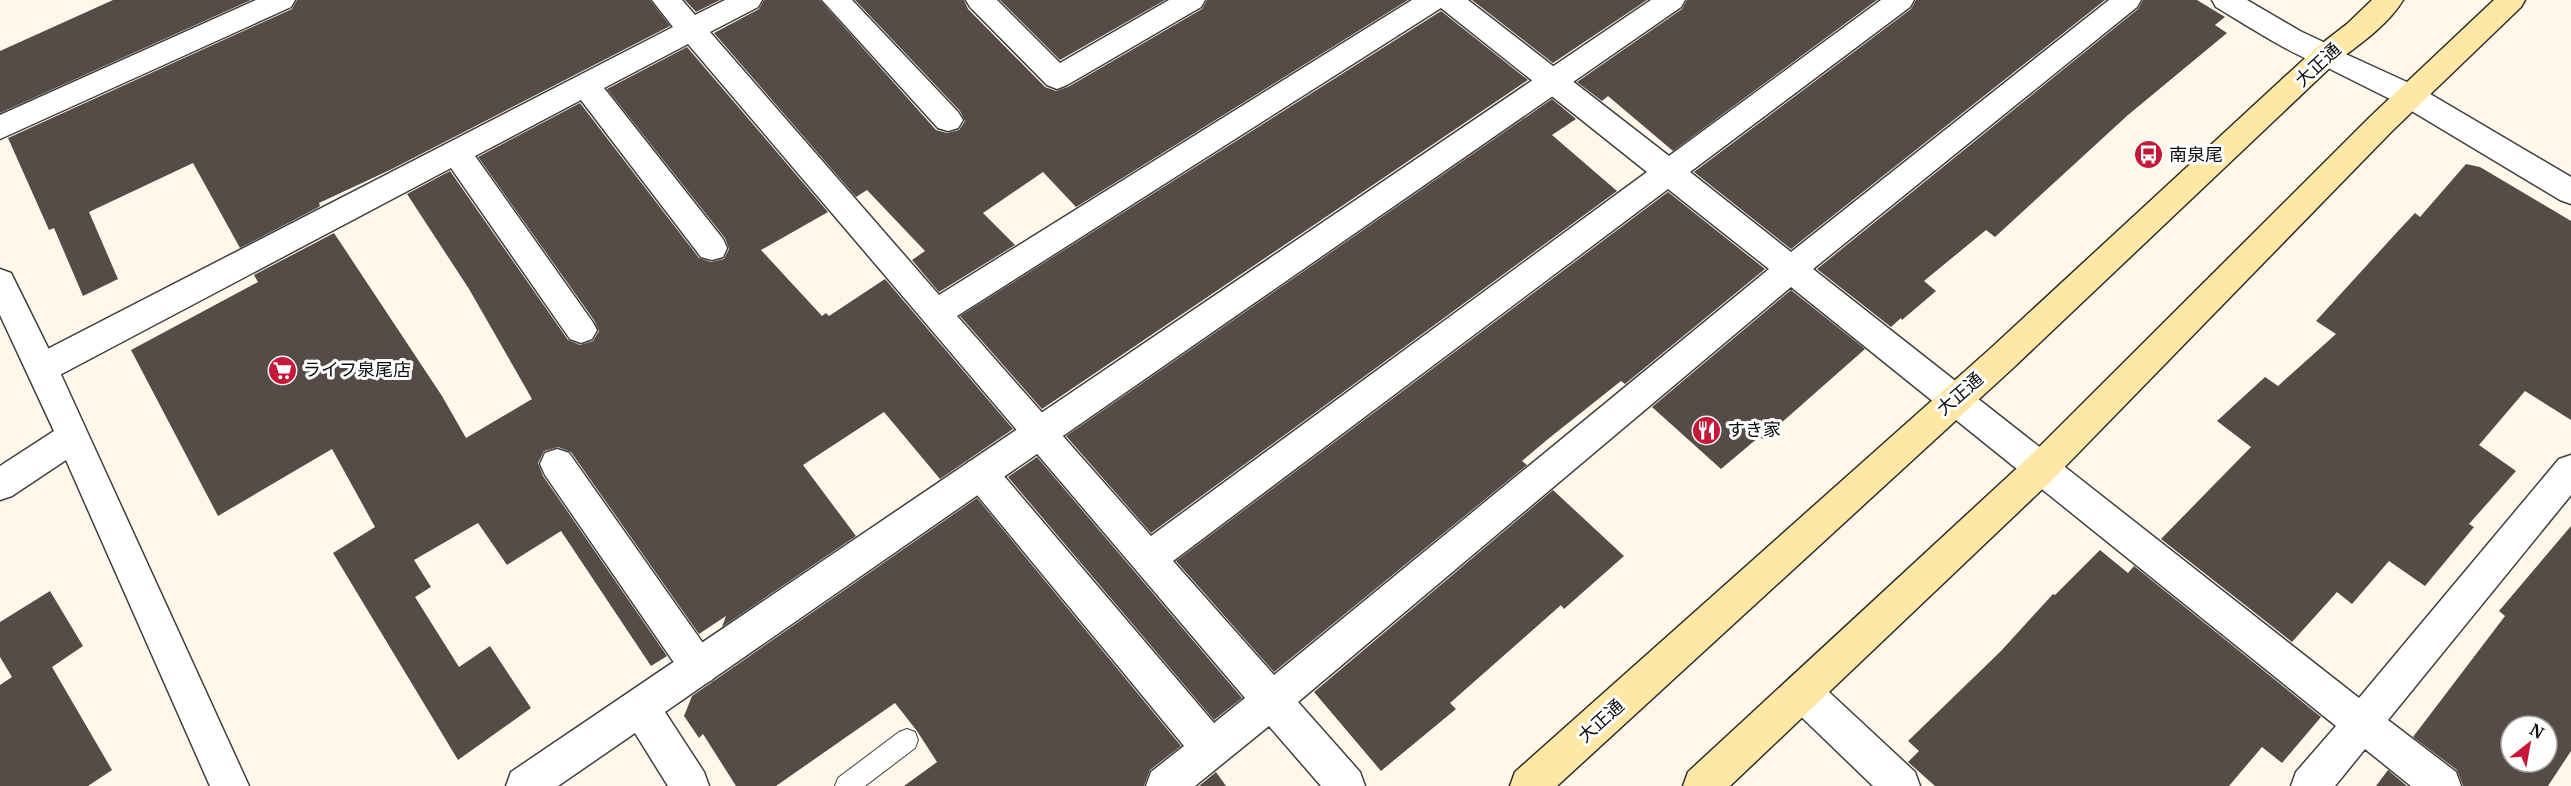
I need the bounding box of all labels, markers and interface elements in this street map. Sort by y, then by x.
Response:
street label: 大正通 [2290,38,2345,91]
bus stop icon: 南泉尾 [2132,139,2164,171]
place label: 南泉尾 [2169,143,2223,166]
supermarket icon: ライフ泉尾店 [266,354,298,386]
place label: ライフ泉尾店 [303,358,411,381]
street label: 大正通 [1932,367,1988,420]
restaurant icon: すき家 [1690,414,1722,446]
place label: すき家 [1727,418,1781,441]
street label: 大正通 [1573,694,1628,747]
north arrow [2499,714,2559,774]
text: N [2526,719,2548,743]

